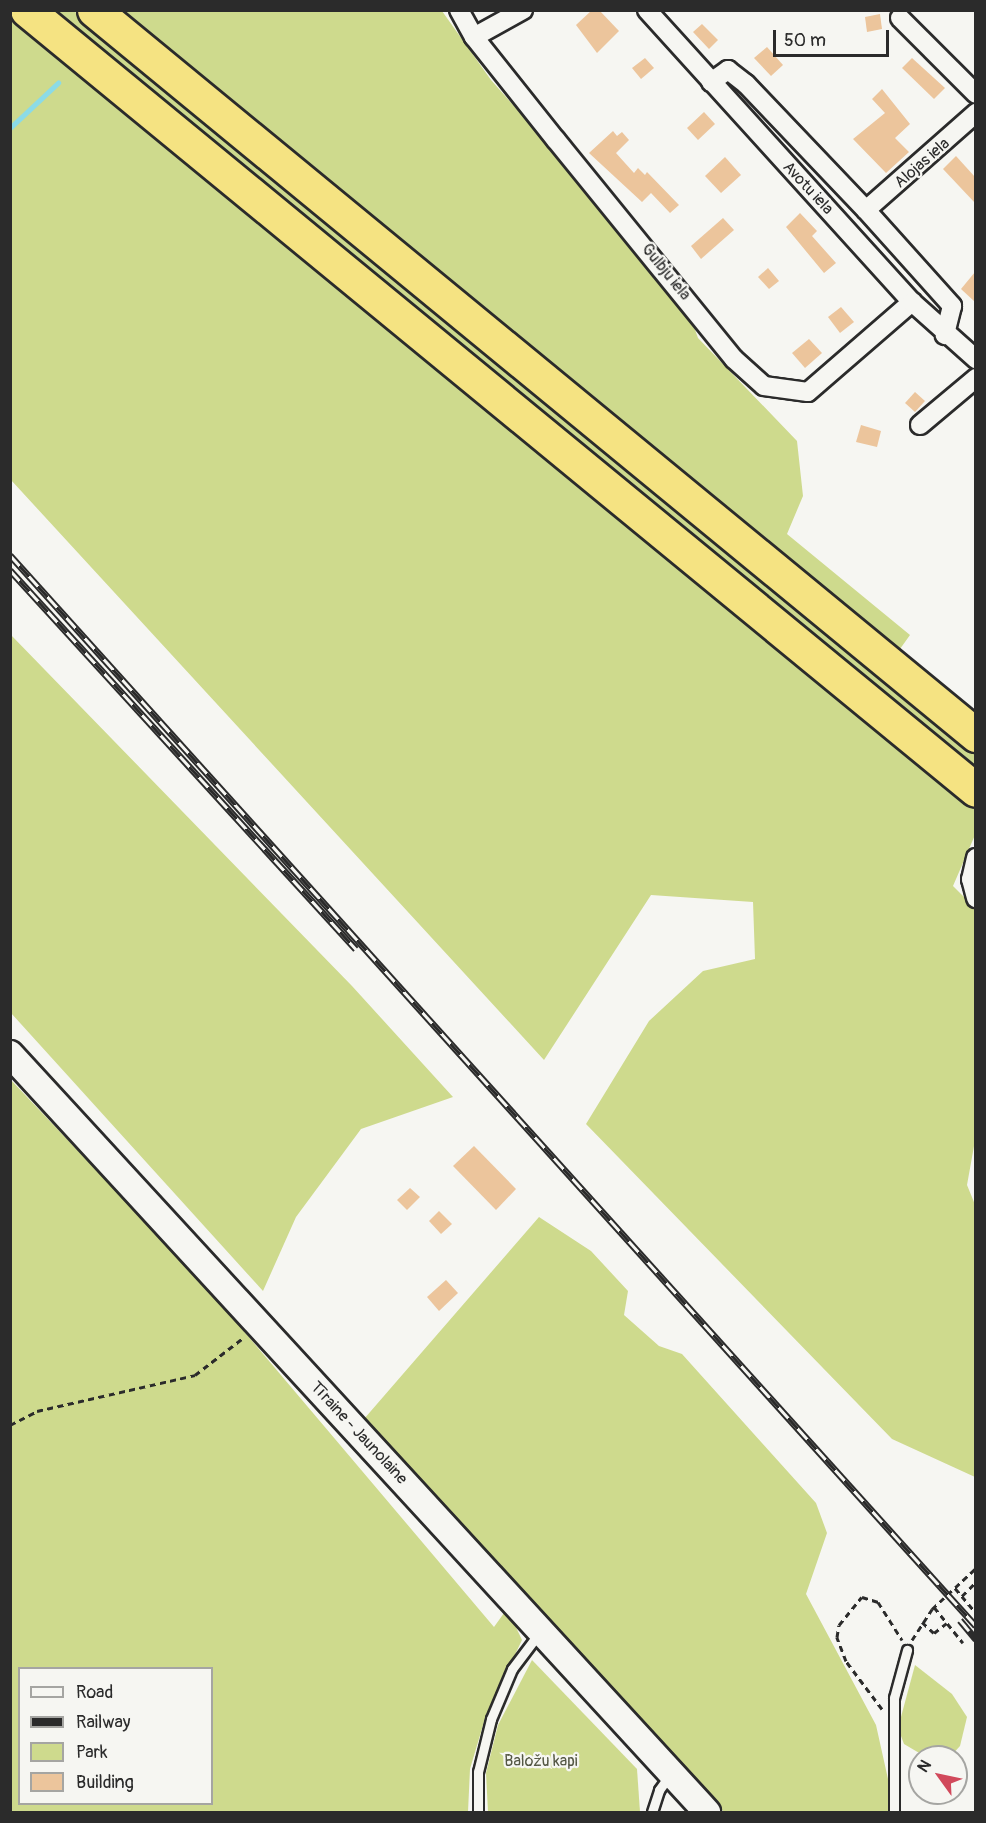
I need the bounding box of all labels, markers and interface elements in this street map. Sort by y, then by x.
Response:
scale bar [776,18,892,56]
text: 50 m [784,29,826,52]
street label: Alojas iela [891,134,953,192]
street label: Avotu iela [779,158,837,218]
street label: Gulbju iela [637,240,695,304]
street label: Tīraine - Jaunolaine [307,1378,411,1488]
legend [18,1667,213,1805]
text: Road [76,1681,113,1704]
text: Railway [76,1711,131,1734]
text: Park [76,1741,108,1764]
north arrow [908,1745,968,1805]
park label: Baložu kapi [504,1751,578,1771]
text: N [913,1756,936,1776]
text: Building [76,1771,134,1794]

